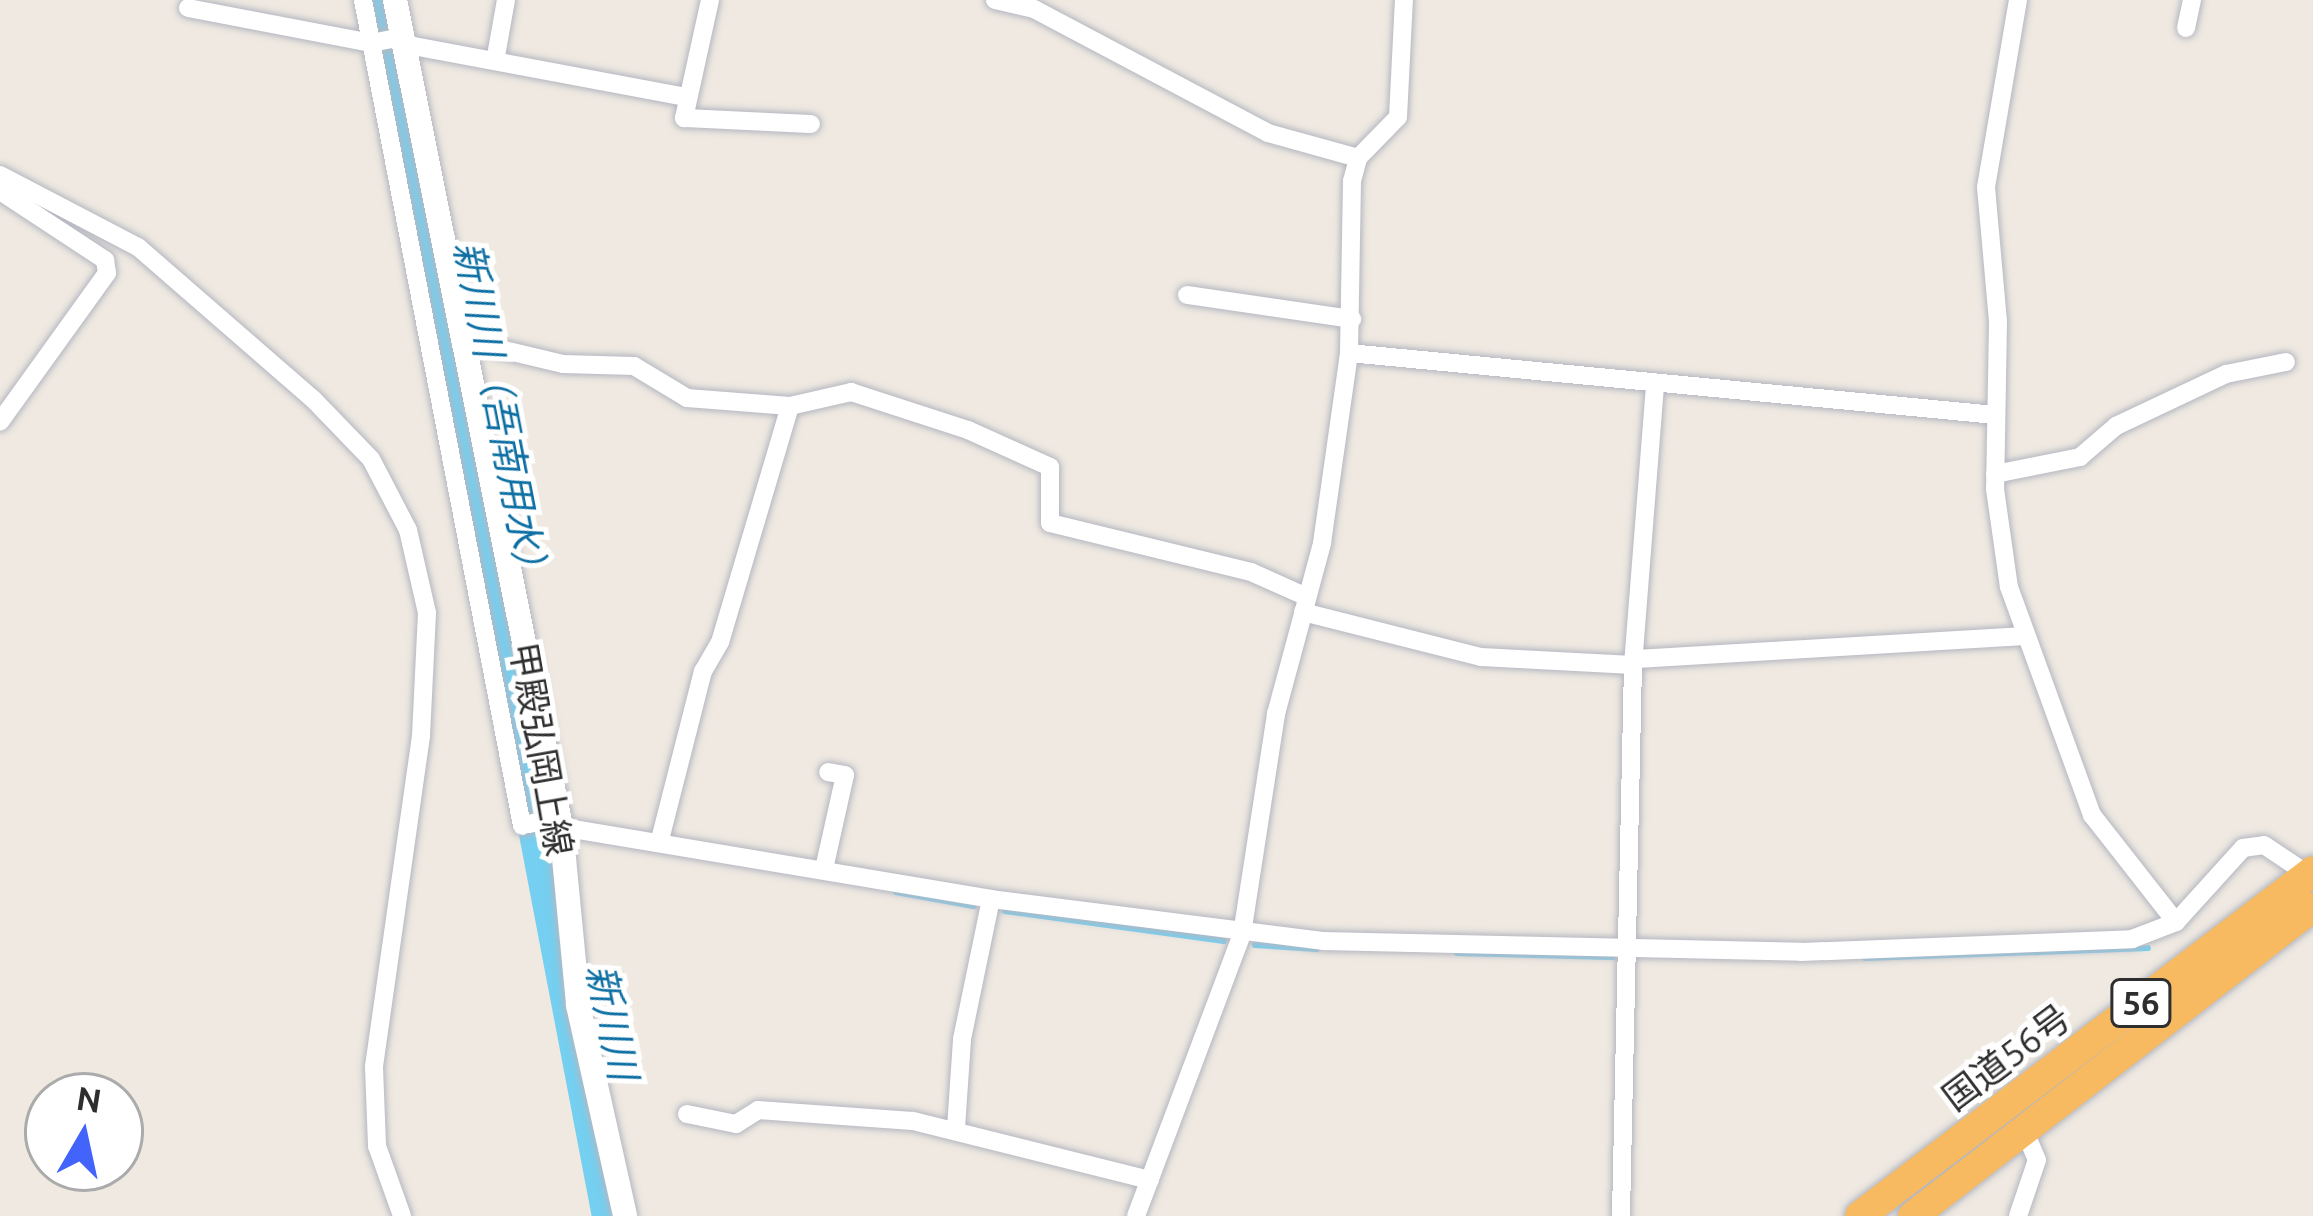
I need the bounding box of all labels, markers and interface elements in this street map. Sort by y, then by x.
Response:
water label: 新川川（吾南用水） [445,237,557,591]
street label: 甲殿弘岡上線 [502,639,582,859]
water label: 新川川 [577,960,647,1084]
road number: 56 [2108,976,2174,1030]
street label: 国道56号 [1934,995,2078,1119]
north arrow [24,1072,144,1192]
text: N [74,1079,104,1119]

